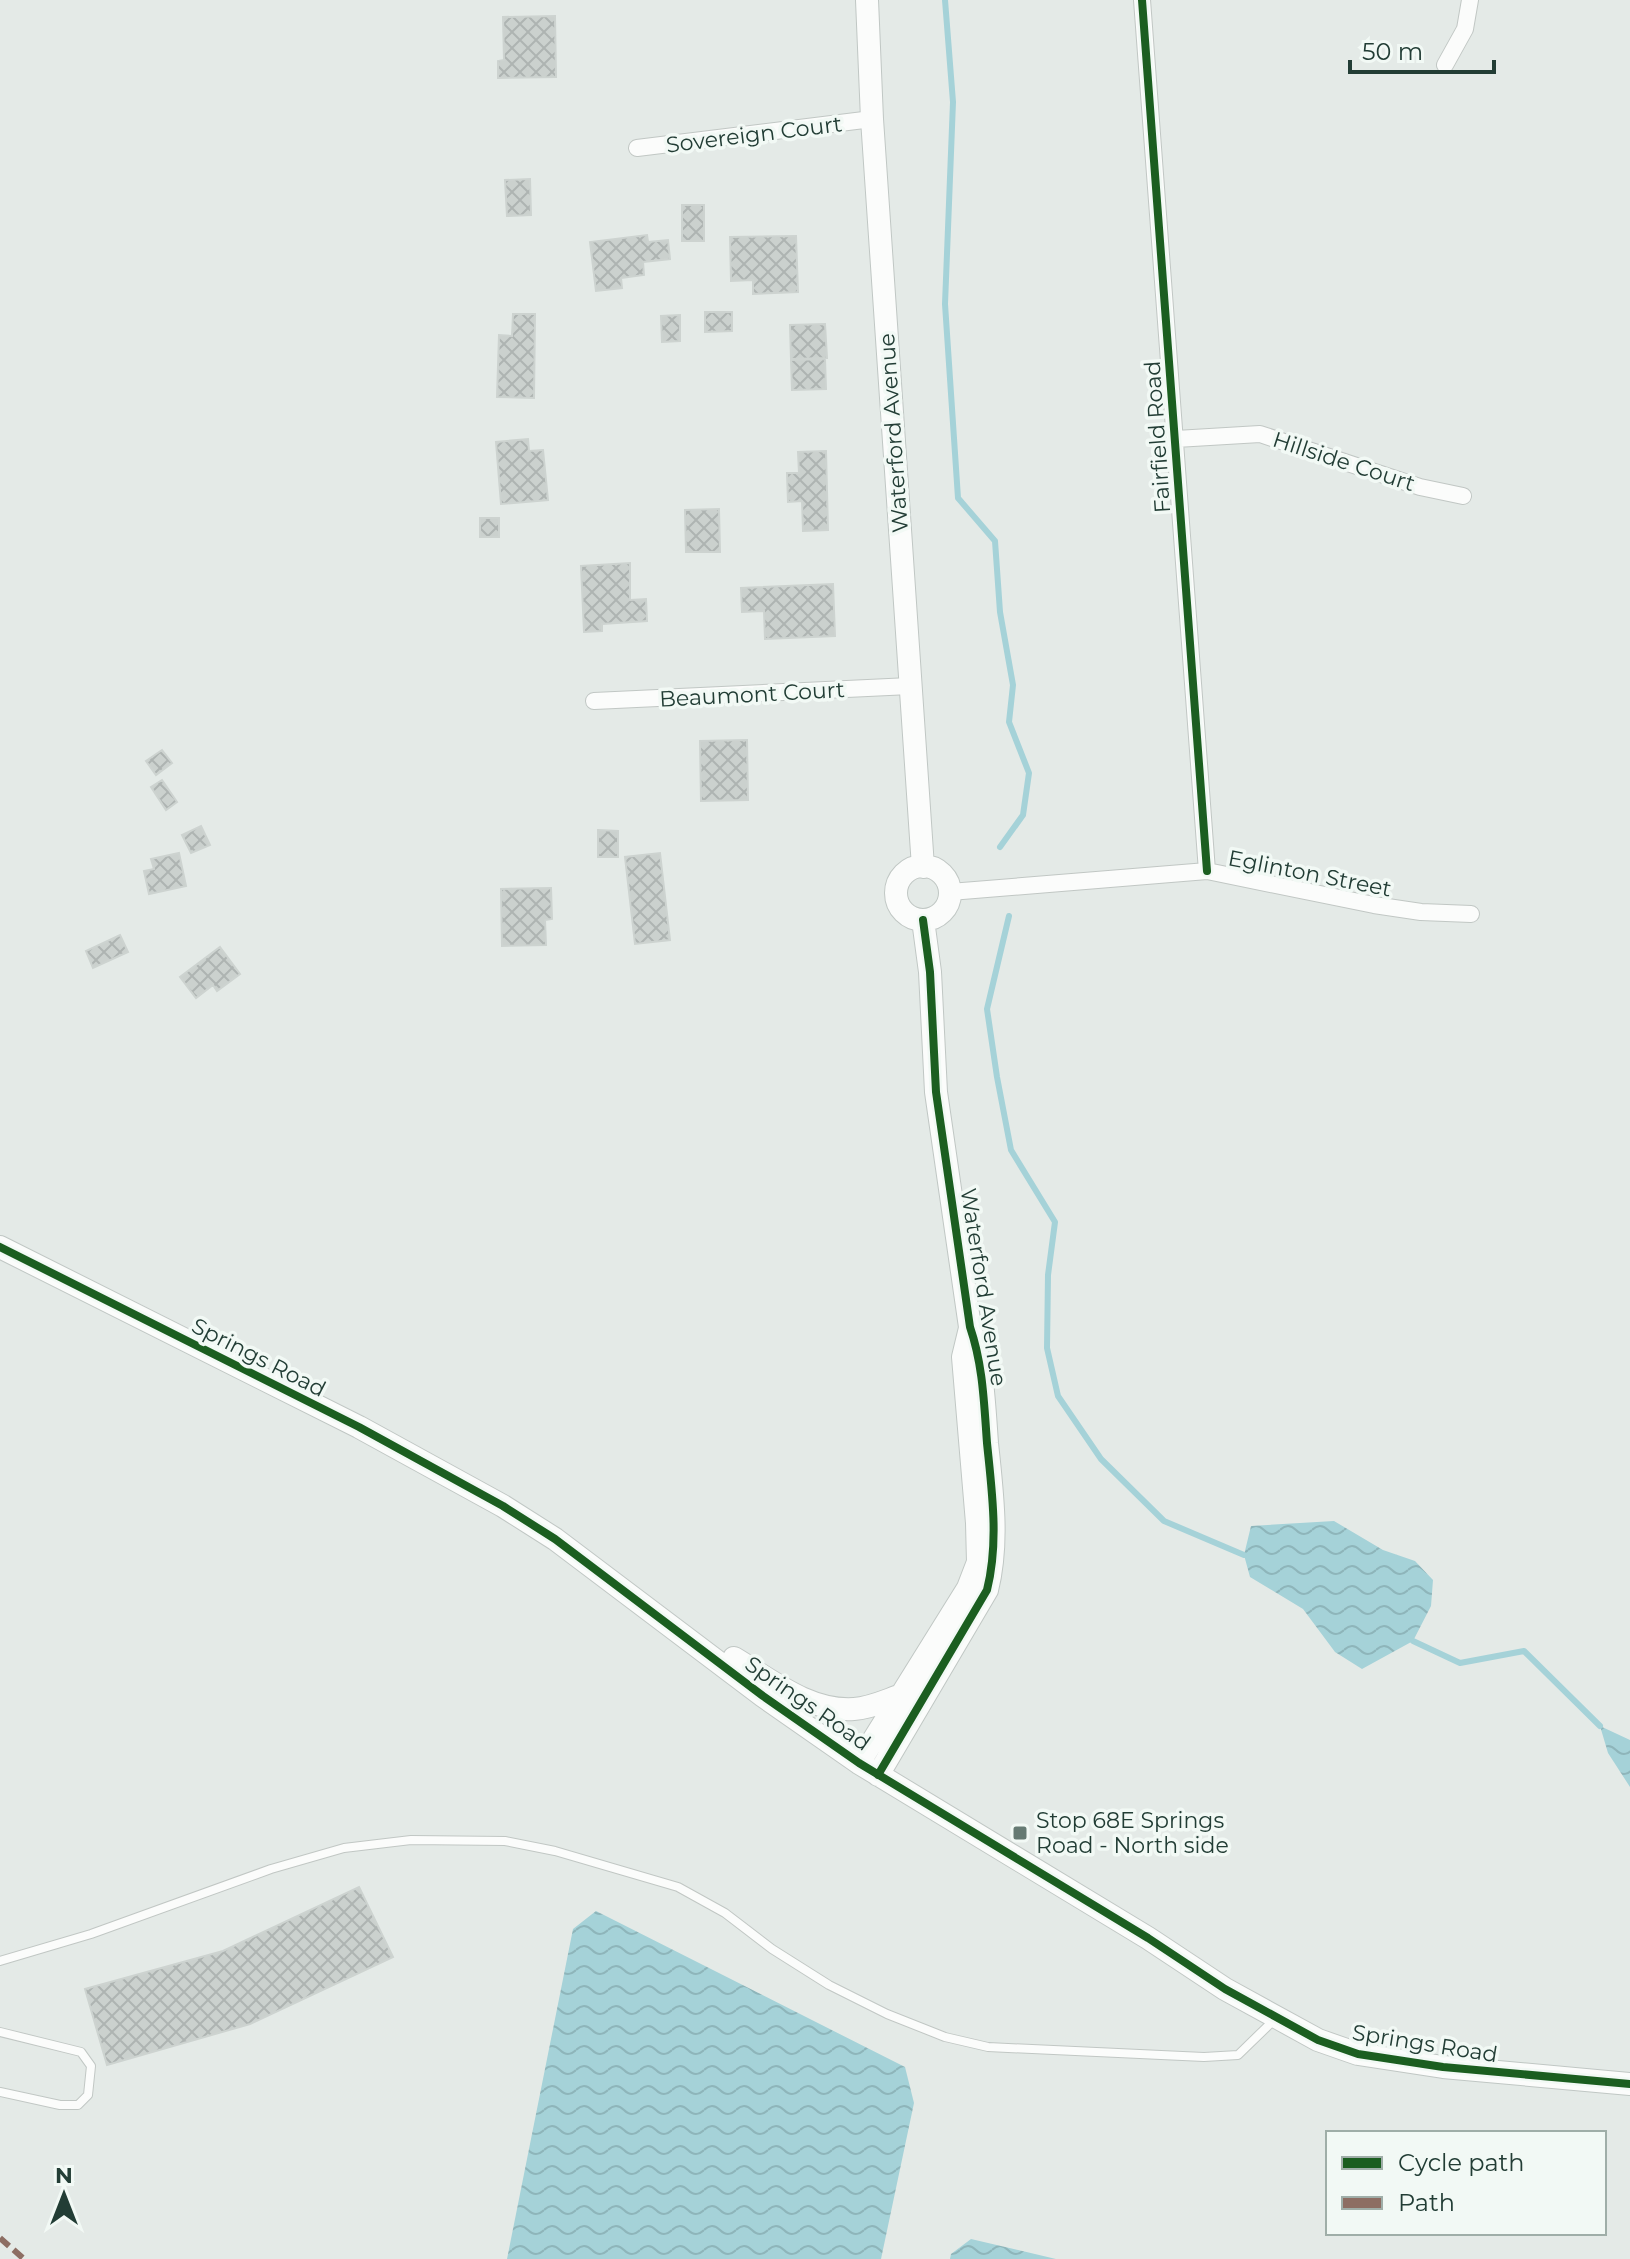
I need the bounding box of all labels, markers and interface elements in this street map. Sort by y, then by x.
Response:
scale bar [1350,24,1494,74]
text: 50 m [1362,37,1423,66]
street label: Sovereign Court [665,110,844,159]
street label: Waterford Avenue [873,332,914,534]
street label: Fairfield Road [1139,360,1176,514]
street label: Hillside Court [1269,426,1418,497]
street label: Beaumont Court [659,676,846,713]
street label: Eglinton Street [1226,844,1394,903]
street label: Waterford Avenue [955,1186,1012,1388]
street label: Springs Road [187,1312,330,1403]
street label: Springs Road [740,1650,876,1757]
place label: Stop 68E Springs Road - North side [1036,1807,1229,1859]
marker: Stop 68E Springs Road - North side [1011,1824,1029,1842]
street label: Springs Road [1350,2019,1500,2068]
legend [1326,2131,1606,2235]
text: Cycle path [1398,2148,1525,2177]
north arrow [24,2155,104,2235]
text: N [55,2162,73,2189]
text: Path [1398,2188,1455,2217]

